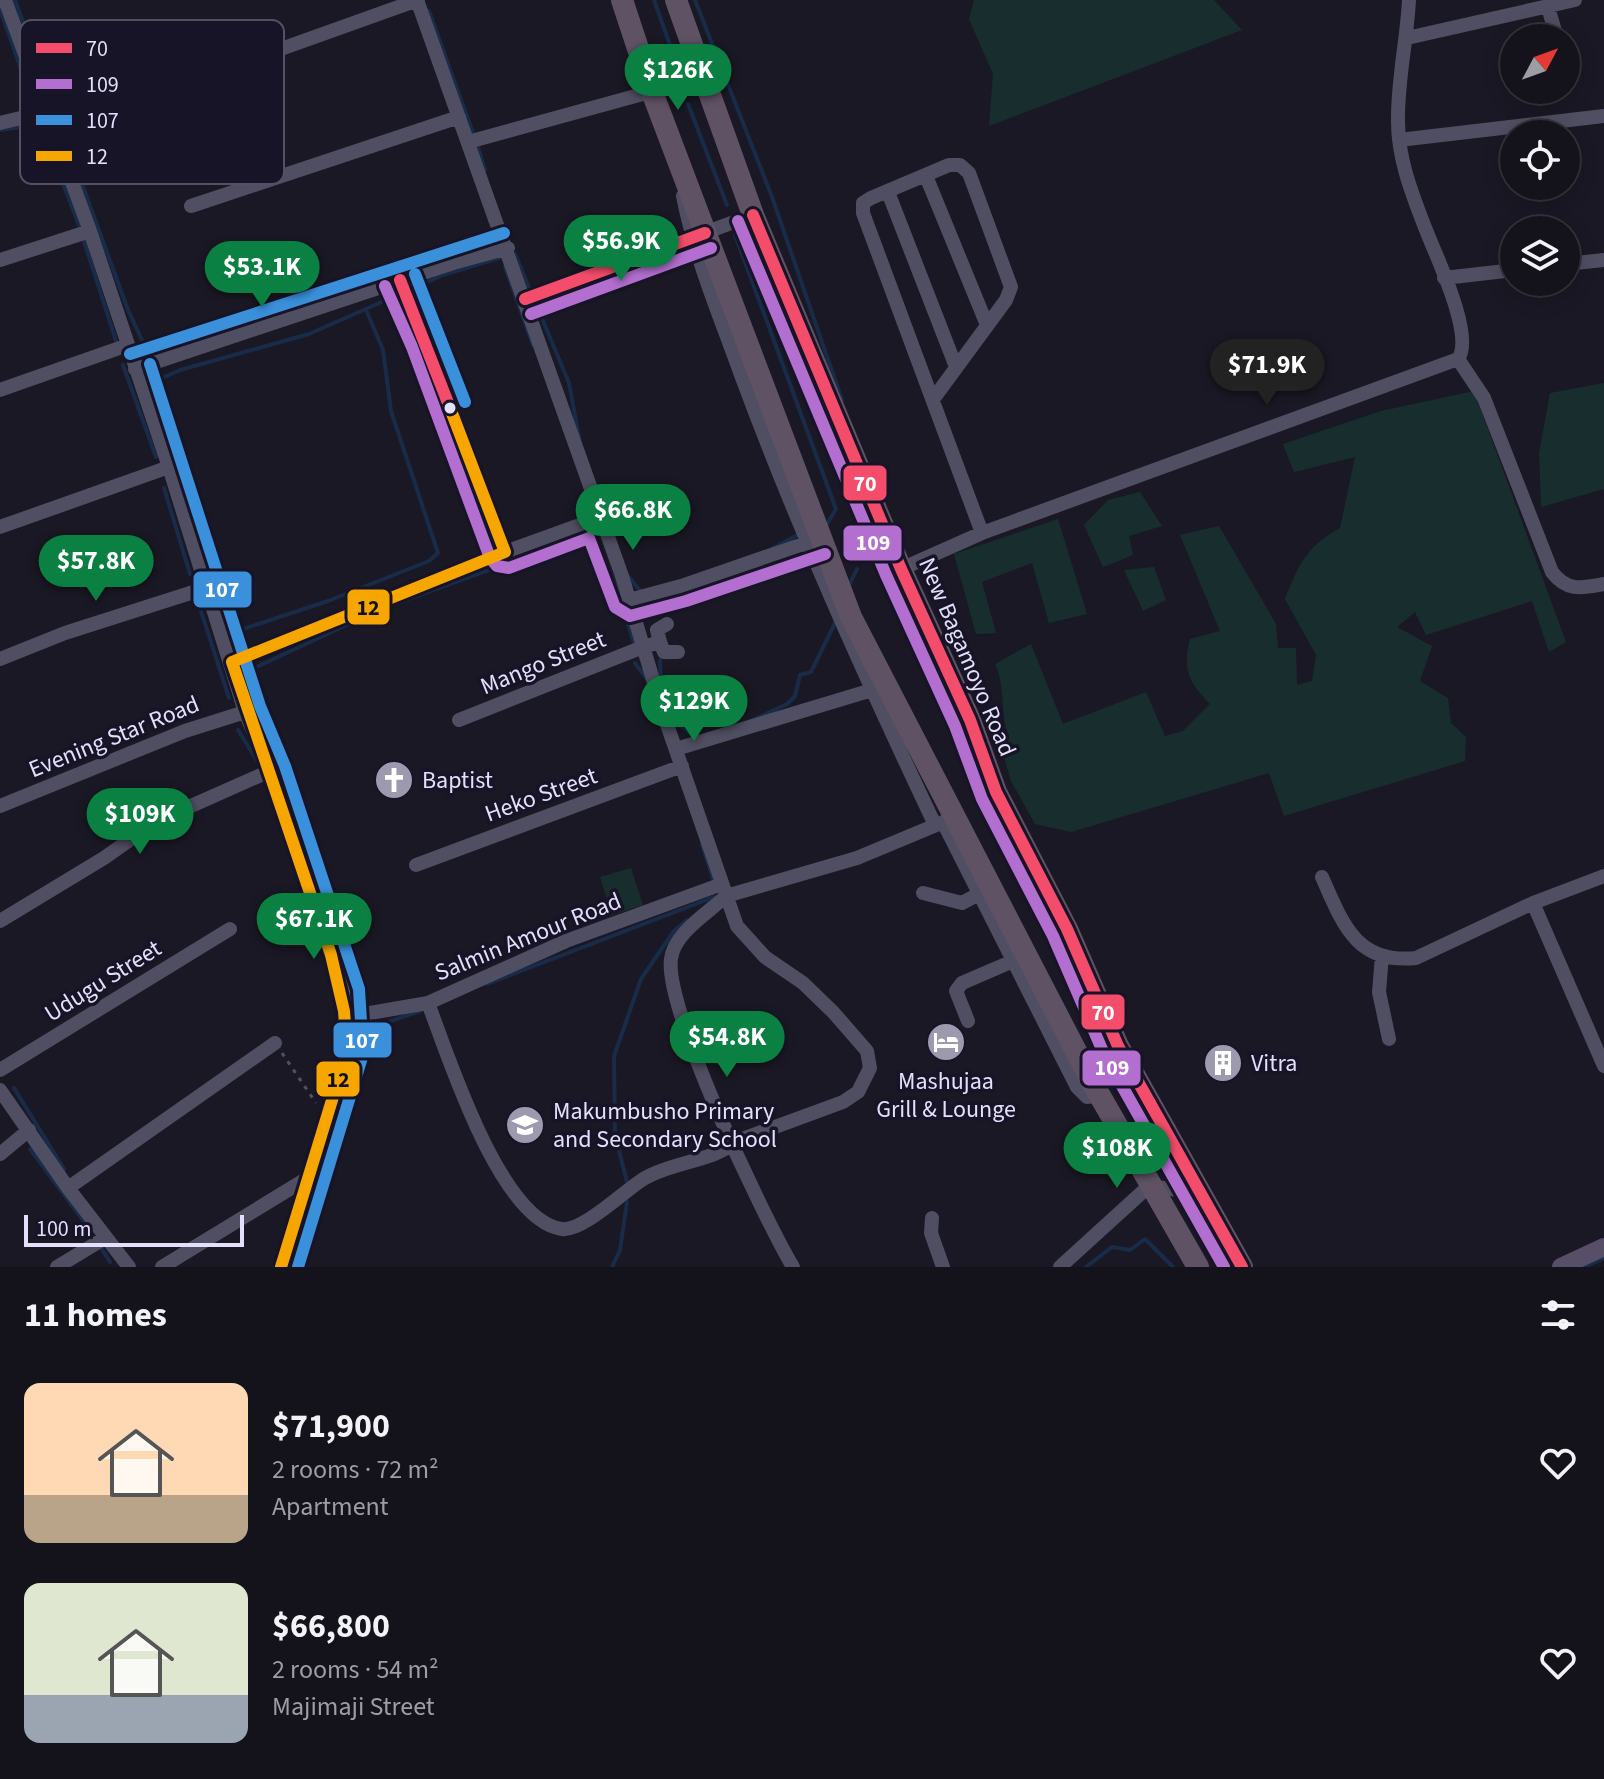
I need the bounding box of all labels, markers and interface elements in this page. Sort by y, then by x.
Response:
legend [20,20,284,184]
north arrow [1500,24,1580,104]
map controls [1500,24,1580,296]
text: 70 [86,33,108,65]
pin: $126K [622,44,734,112]
text: $126K [643,51,713,88]
text: 109 [86,69,119,101]
text: 107 [86,105,119,137]
button: locate [1500,120,1580,200]
text: 12 [86,141,108,173]
pin: $56.9K [556,215,686,283]
button: layers [1500,216,1580,296]
text: $56.9K [582,222,660,259]
pin: $53.1K [197,241,327,309]
text: $53.1K [223,248,301,285]
pin: $71.9K [1202,339,1332,407]
text: $71.9K [1228,346,1306,383]
unlabelled marker [442,400,458,416]
line badge: 70 [842,464,888,502]
text: 70 [853,468,877,500]
pin: $66.8K [568,484,698,552]
text: $66.8K [594,491,672,528]
line badge: 109 [842,524,903,562]
text: 109 [856,527,890,559]
pin: $57.8K [31,535,161,603]
text: $57.8K [57,542,135,579]
street label: New Bagamoyo Road [909,552,1025,762]
line badge: 107 [192,570,253,609]
text: 107 [205,574,239,606]
line badge: 12 [346,588,391,626]
text: 12 [356,592,380,624]
street label: Mango Street [475,622,611,704]
pin: $129K [638,675,750,743]
text: $129K [659,682,729,719]
street label: Evening Star Road [23,687,205,787]
church icon: Baptist [373,759,415,801]
street label: Heko Street [480,759,602,831]
place label: Baptist [422,763,493,798]
pin: $109K [84,788,196,856]
text: $109K [105,795,175,832]
street label: Salmin Amour Road [429,884,627,990]
pin: $67.1K [249,893,379,961]
text: $67.1K [275,900,353,937]
street label: Udugu Street [38,931,168,1031]
line badge: 70 [1080,993,1126,1031]
text: 70 [1091,997,1115,1029]
pin: $54.8K [662,1011,792,1079]
text: $54.8K [688,1018,766,1055]
line badge: 107 [332,1021,393,1059]
hotel icon: Mashujaa Grill & Lounge [925,1021,967,1063]
text: 107 [345,1025,379,1057]
building icon: Vitra [1202,1042,1244,1084]
place label: Vitra [1251,1046,1297,1081]
line badge: 109 [1081,1049,1142,1087]
text: 109 [1095,1052,1129,1084]
line badge: 12 [315,1060,361,1098]
text: 12 [326,1064,350,1096]
place label: Mashujaa Grill & Lounge [876,1064,1016,1127]
place label: Makumbusho Primary and Secondary School [553,1094,777,1157]
school or university icon: Makumbusho Primary and Secondary School [504,1104,546,1146]
pin: $108K [1061,1122,1173,1190]
text: $108K [1082,1129,1152,1166]
scale bar [24,1211,244,1247]
text: 100 m [36,1213,91,1245]
text: 11 homes [24,1291,167,1340]
icon: filters [1536,1293,1580,1337]
text: $71,900 [272,1402,390,1451]
icon: home [88,1415,184,1511]
icon: heart [1536,1441,1580,1485]
text: 2 rooms · 72 m² [272,1451,439,1488]
text: Apartment [272,1488,389,1525]
text: $66,800 [272,1602,390,1651]
icon: home [88,1615,184,1711]
icon: heart [1536,1641,1580,1685]
text: 2 rooms · 54 m² [272,1651,439,1688]
text: Majimaji Street [272,1688,435,1725]

